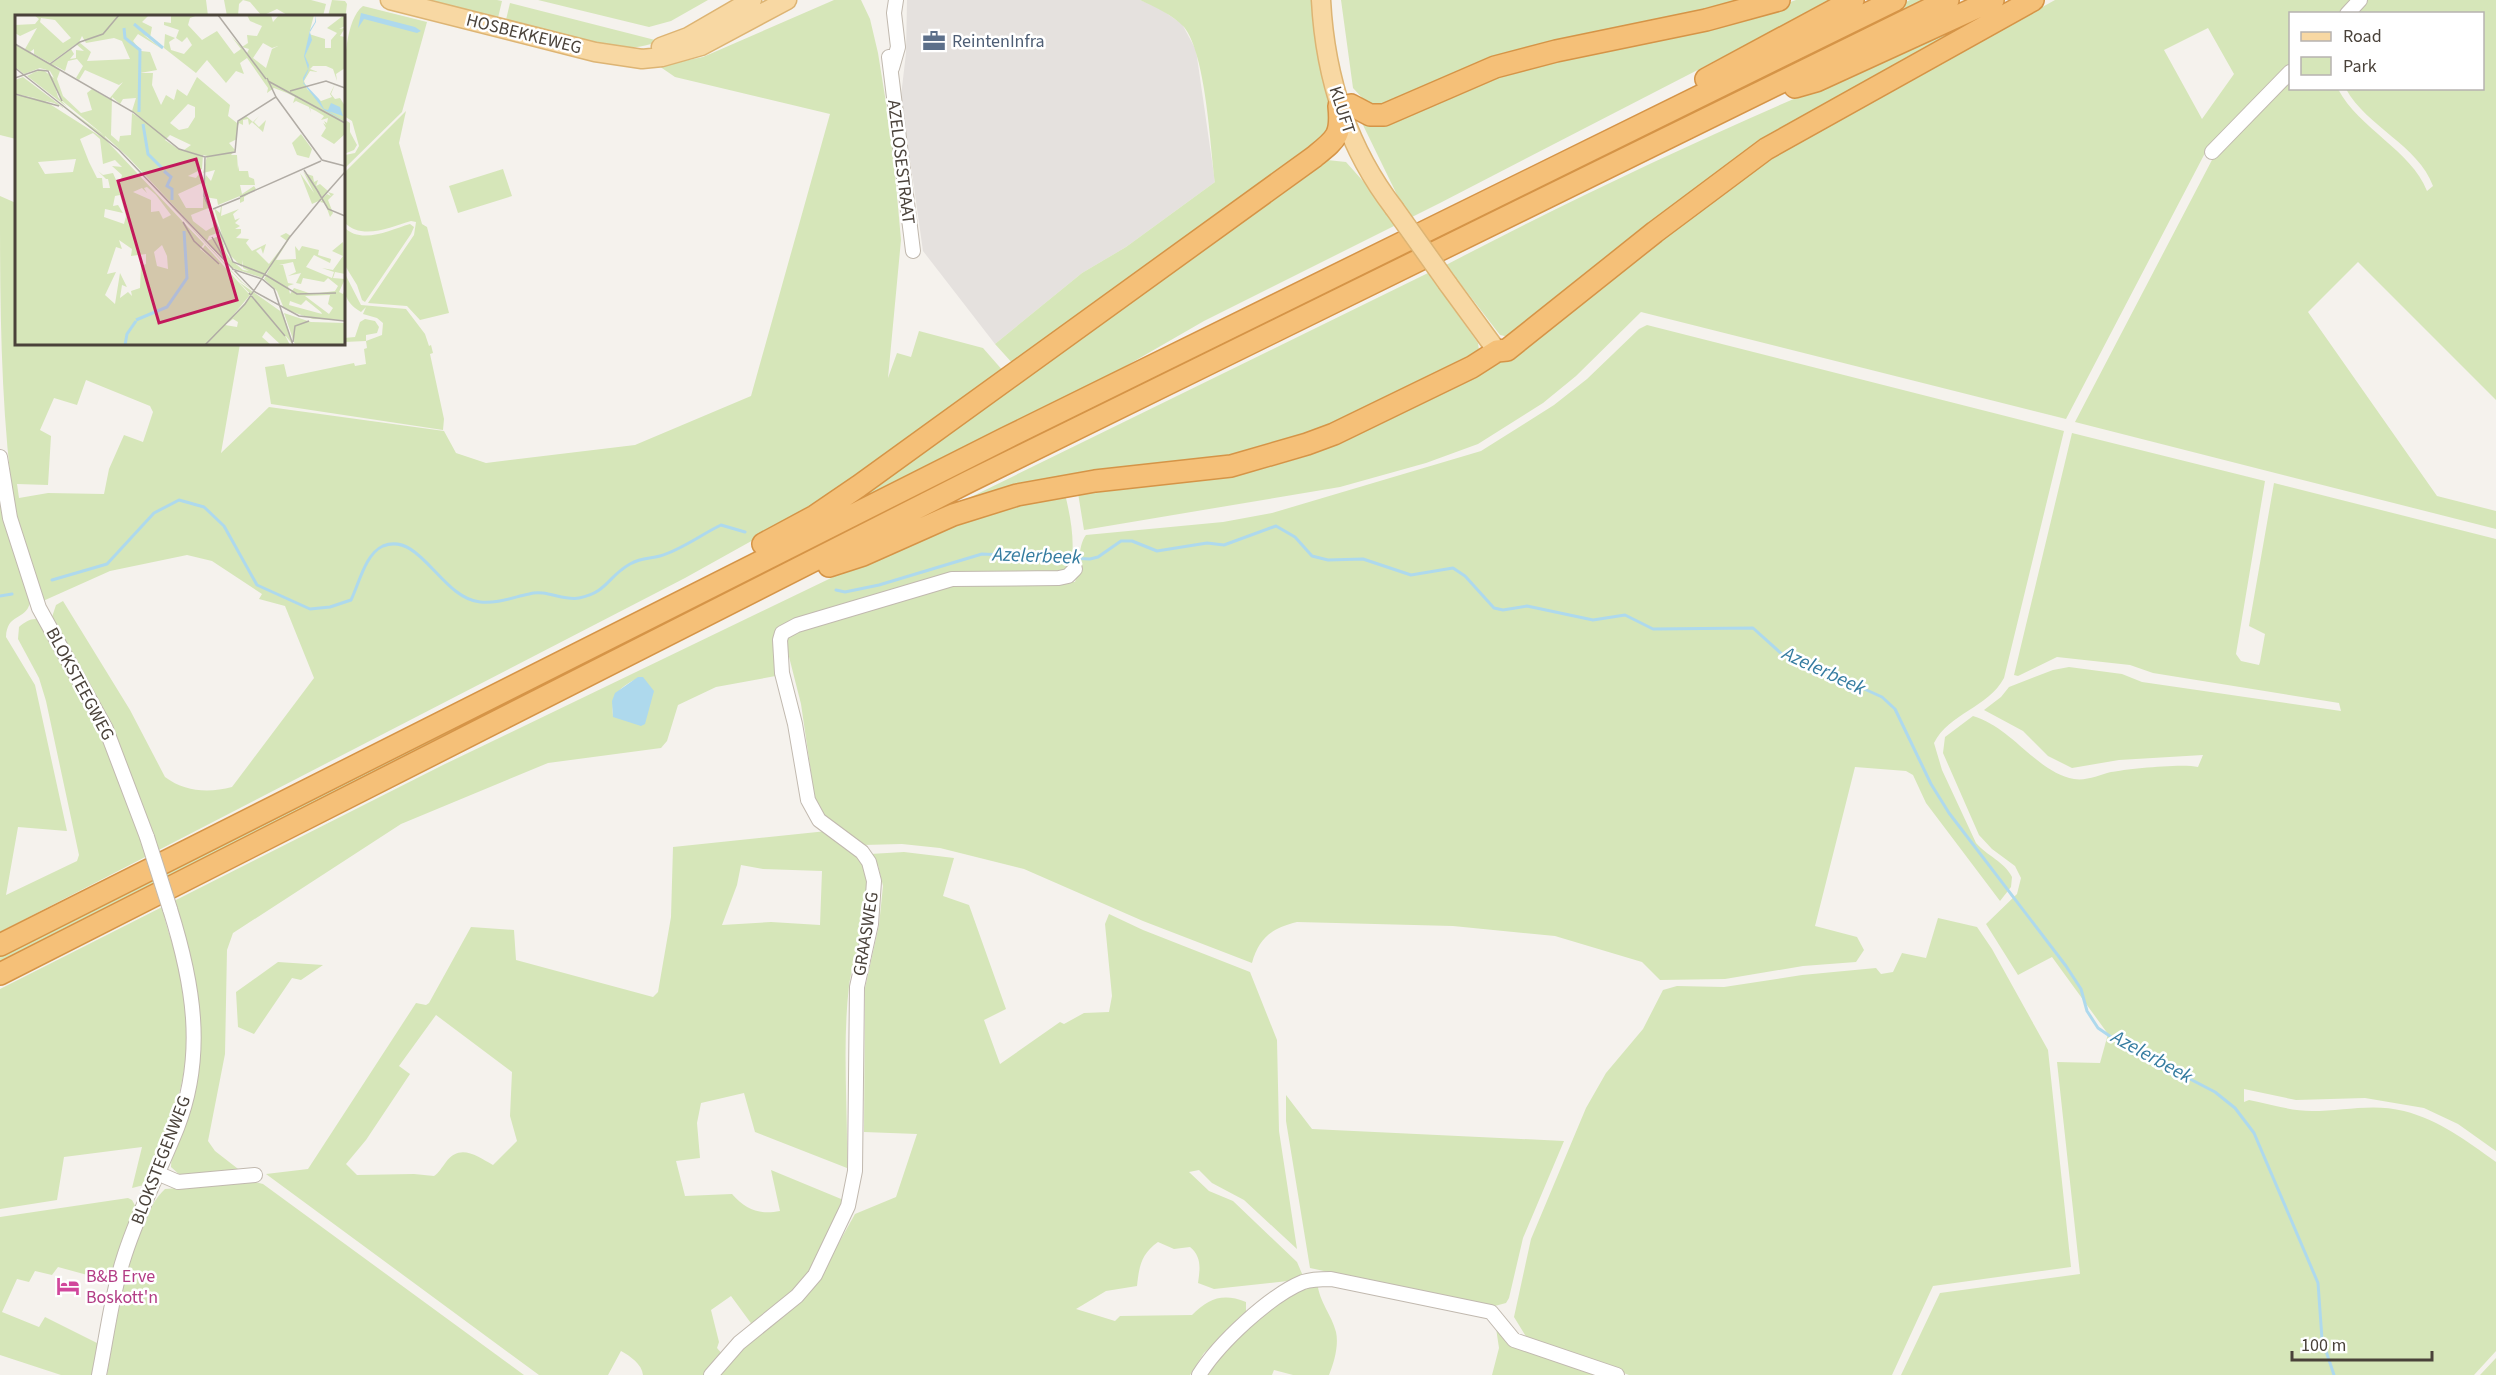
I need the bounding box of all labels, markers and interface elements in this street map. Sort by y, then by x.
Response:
street label: HOSBEKKEWEG [464,8,584,60]
legend [2289,12,2484,90]
inset map [15,15,345,345]
text: Road [2343,24,2382,49]
office icon: ReintenInfra [921,28,947,54]
place label: ReintenInfra [952,29,1045,54]
text: Park [2343,54,2377,79]
street label: KLUFT [1323,83,1362,137]
street label: AZELOSESTRAAT [881,98,921,226]
water label: Azelerbeek [990,540,1082,572]
street label: BLOKSTEEGWEG [40,623,120,745]
water label: Azelerbeek [1776,639,1871,703]
street label: GRAASWEG [847,890,885,978]
water label: Azelerbeek [2105,1022,2198,1091]
street label: BLOKSTEGENWEG [125,1092,197,1228]
place label: B&B Erve Boskott'n [86,1264,158,1310]
hotel icon: B&B Erve Boskott'n [55,1273,81,1299]
scale bar [2292,1324,2432,1362]
text: 100 m [2301,1333,2346,1358]

